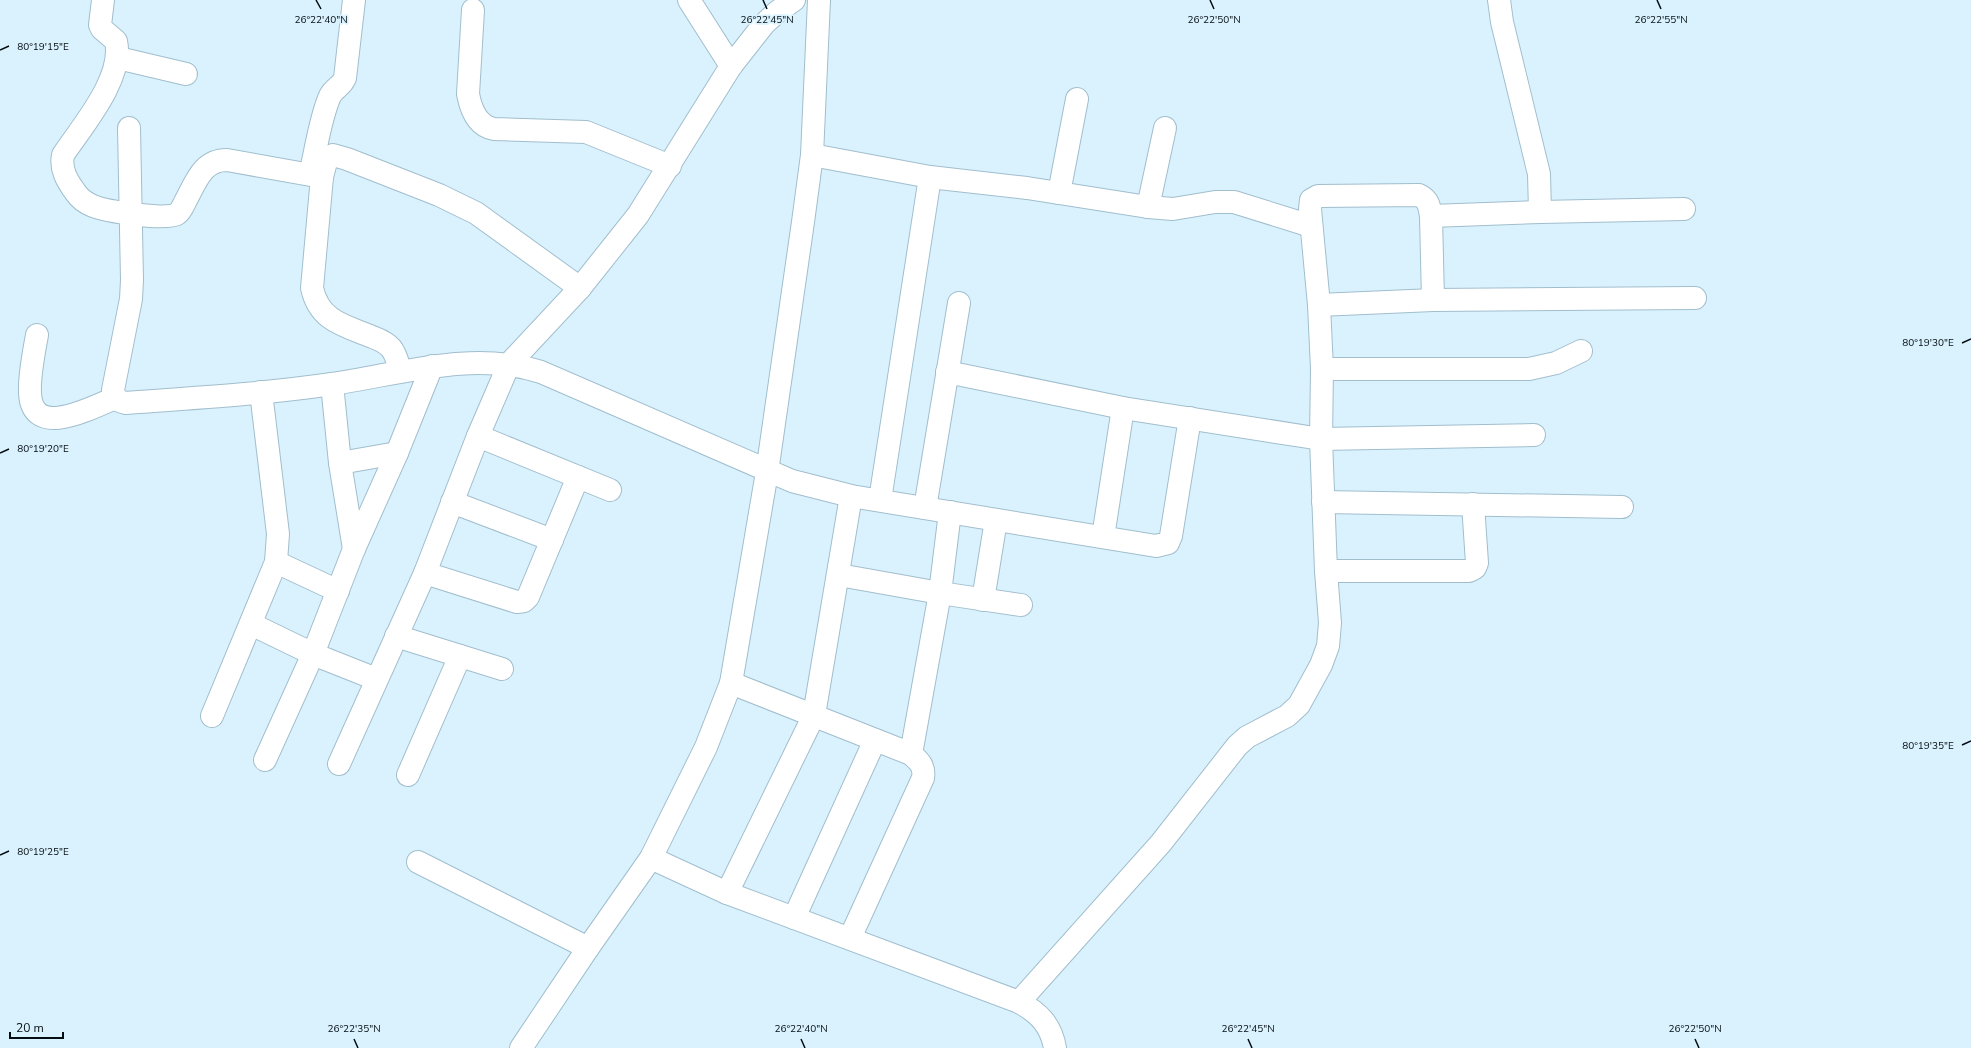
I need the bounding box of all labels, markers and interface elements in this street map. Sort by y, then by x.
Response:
text: 26°22'40"N [294,13,348,27]
text: 26°22'45"N [740,13,794,27]
text: 26°22'50"N [1187,13,1241,27]
text: 26°22'55"N [1634,13,1688,27]
text: 80°19'15"E [17,40,69,54]
text: 80°19'30"E [1902,336,1954,350]
text: 80°19'20"E [17,442,69,456]
text: 80°19'35"E [1902,739,1954,753]
text: 80°19'25"E [17,845,69,859]
scale bar [10,1014,63,1040]
text: 20 m [16,1020,44,1036]
text: 26°22'35"N [327,1022,381,1036]
text: 26°22'40"N [774,1022,828,1036]
text: 26°22'45"N [1221,1022,1275,1036]
text: 26°22'50"N [1668,1022,1722,1036]

